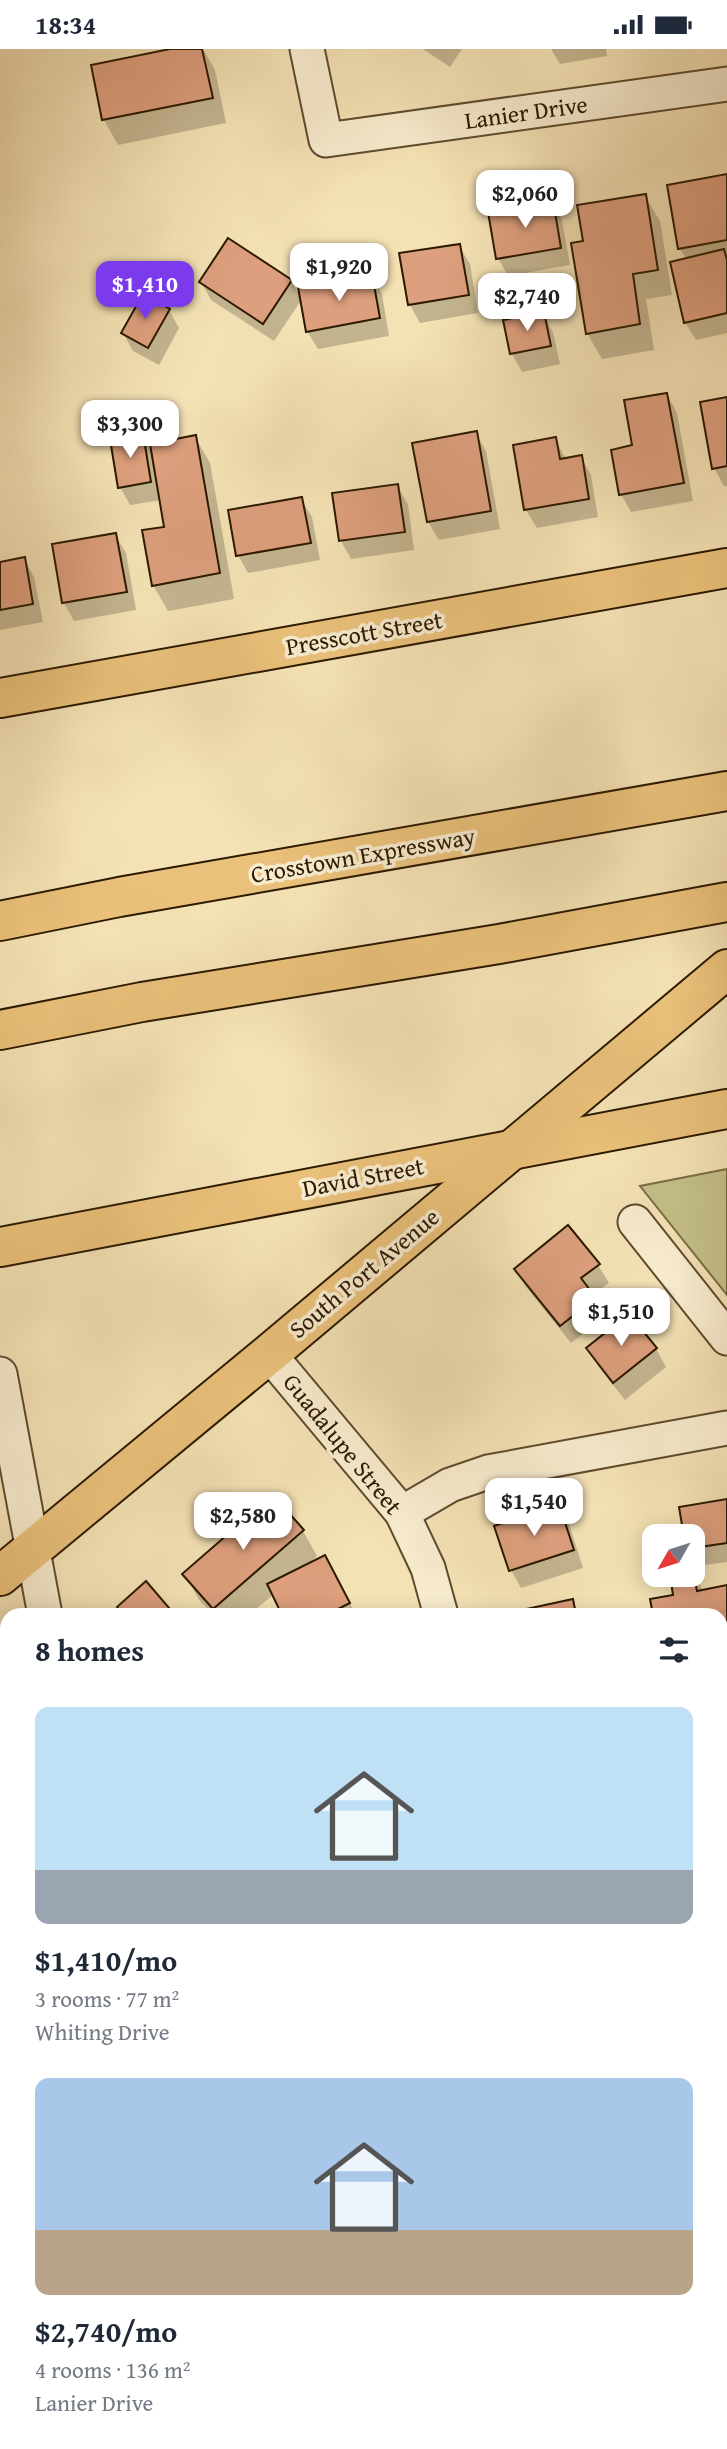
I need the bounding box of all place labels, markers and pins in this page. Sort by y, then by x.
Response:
pin: $2,060 [468,171,582,230]
pin: $1,920 [282,243,396,303]
pin: $1,410 [88,261,202,321]
pin: $2,740 [470,273,584,333]
pin: $3,300 [73,401,187,460]
pin: $1,510 [564,1289,678,1348]
pin: $1,540 [477,1479,591,1538]
pin: $2,580 [186,1493,300,1552]

